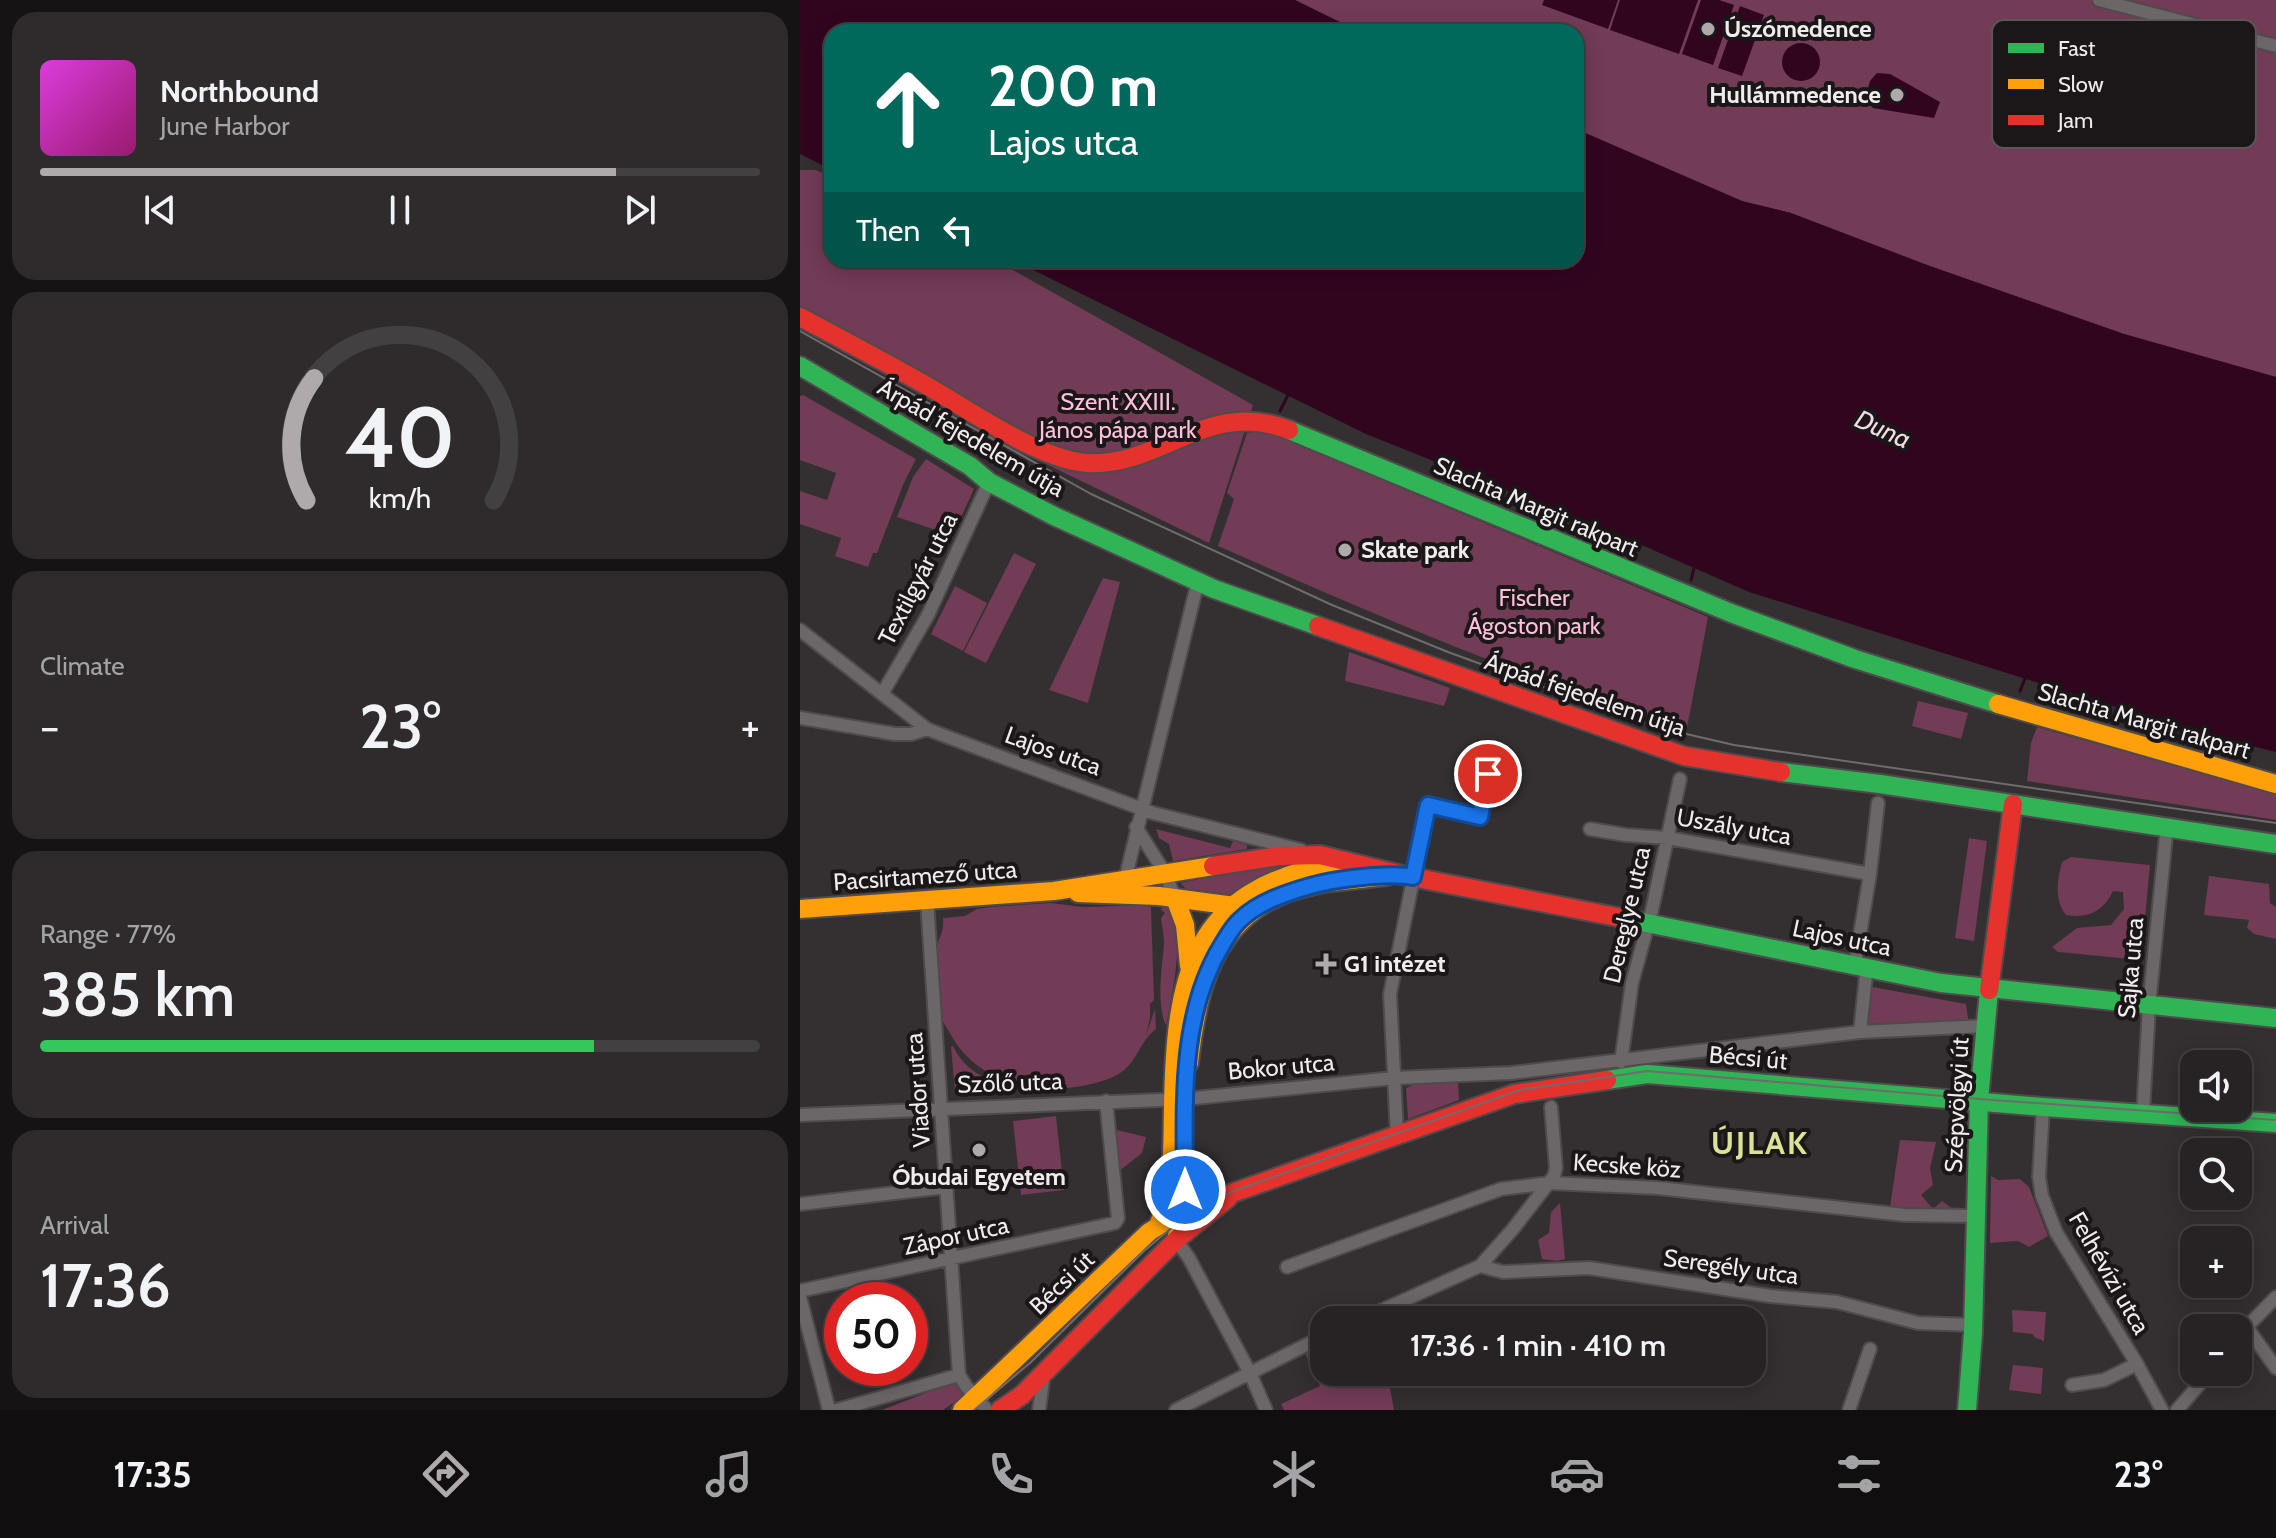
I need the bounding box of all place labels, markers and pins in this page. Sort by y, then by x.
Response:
place label: Úszómedence [1724,14,1872,43]
marker: Úszómedence [1699,20,1717,38]
place label: Hullámmedence [1709,80,1881,109]
marker: Hullámmedence [1888,86,1906,104]
place label: Skate park [1361,535,1470,564]
marker: Skate park [1336,541,1354,559]
pin [1454,740,1522,808]
place label: G1 intézet [1344,949,1445,978]
marker: G1 intézet [1315,953,1337,975]
marker: Óbudai Egyetem [970,1141,988,1159]
place label: Óbudai Egyetem [892,1162,1066,1191]

